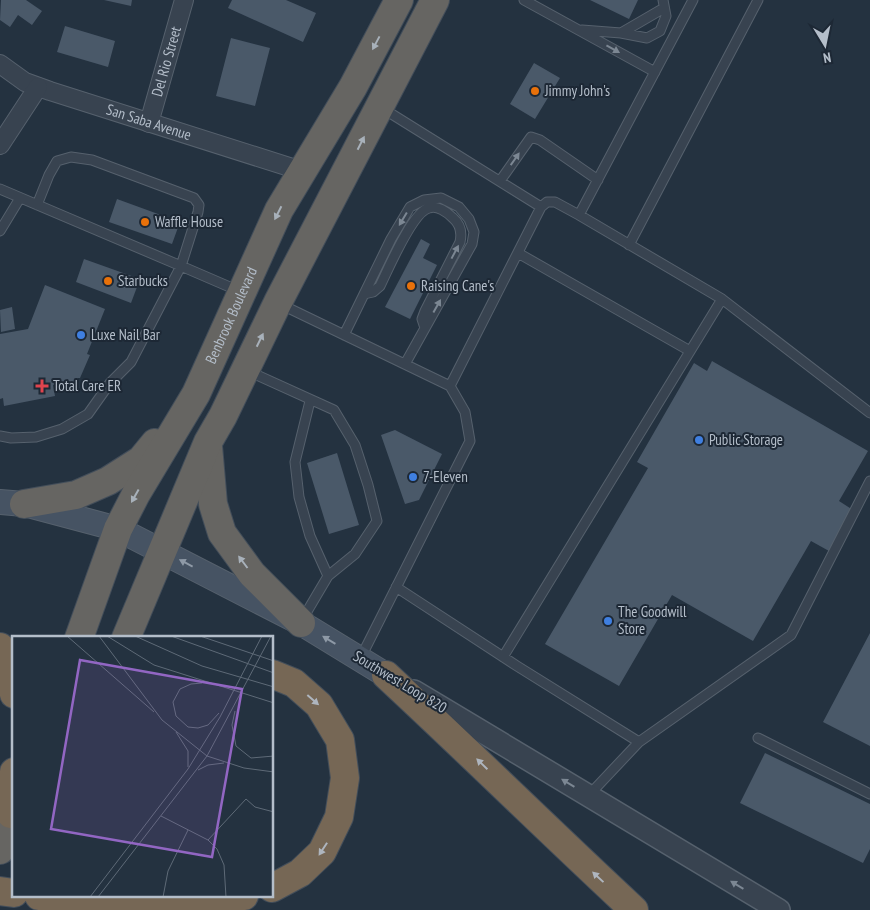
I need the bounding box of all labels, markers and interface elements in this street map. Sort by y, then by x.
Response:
north arrow [800,20,850,70]
street label: Del Rio Street [147,24,185,99]
one-way arrow [372,36,381,50]
one-way arrow [605,45,620,53]
text: N [822,48,833,67]
place label: Jimmy John's [544,81,610,100]
marker: Jimmy John's [529,85,541,97]
street label: San Saba Avenue [104,100,194,144]
one-way arrow [357,136,365,151]
one-way arrow [510,152,520,166]
one-way arrow [274,206,282,220]
place label: Waffle House [155,212,223,231]
one-way arrow [398,213,407,226]
marker: Waffle House [139,216,151,228]
one-way arrow [450,245,459,259]
street label: Benbrook Boulevard [201,264,261,367]
place label: Starbucks [118,271,168,290]
marker: Starbucks [102,275,114,287]
place label: Raising Cane's [421,276,494,295]
marker: Raising Cane's [405,280,417,292]
one-way arrow [433,299,441,314]
place label: Luxe Nail Bar [91,325,161,344]
marker: Luxe Nail Bar [75,329,87,341]
one-way arrow [256,333,264,347]
place label: Total Care ER [53,376,121,395]
marker: Total Care ER [35,379,49,393]
place label: Public Storage [709,430,783,449]
marker: Public Storage [693,434,705,446]
place label: 7-Eleven [423,467,468,486]
marker: 7-Eleven [407,471,419,483]
one-way arrow [131,488,139,503]
one-way arrow [238,556,249,569]
one-way arrow [179,559,194,567]
place label: The Goodwill Store [618,602,687,638]
marker: The Goodwill Store [602,615,614,627]
inset map [12,636,274,898]
one-way arrow [323,636,336,645]
street label: Southwest Loop 820 [350,646,451,717]
one-way arrow [307,694,320,705]
one-way arrow [476,758,488,770]
one-way arrow [561,778,574,787]
one-way arrow [318,842,328,855]
one-way arrow [593,871,605,883]
one-way arrow [730,880,743,889]

